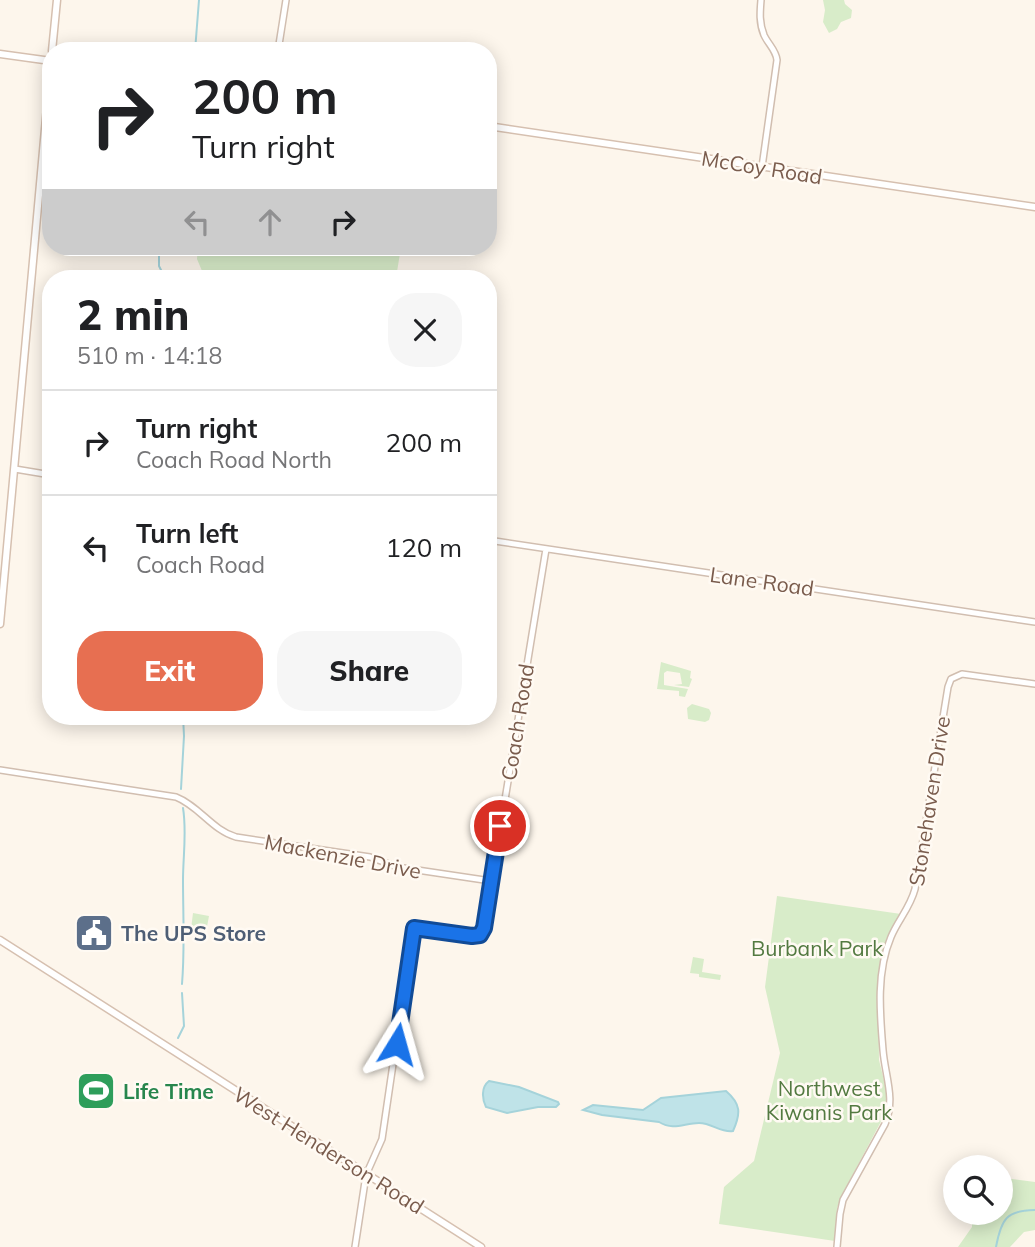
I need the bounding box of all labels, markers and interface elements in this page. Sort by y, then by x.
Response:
text: 200 m [192,65,338,126]
icon: right [77,70,168,161]
text: Turn right [192,126,335,166]
street label: McCoy Road [700,145,824,189]
icon: left [178,203,216,241]
icon: ahead [251,203,289,241]
icon: right [324,203,362,241]
text: 2 min [77,288,190,341]
button: close [388,293,462,367]
text: 510 m · 14:18 [77,341,222,370]
text: Turn right [136,412,257,445]
icon: right [77,424,115,462]
text: 200 m [386,426,462,459]
text: Coach Road North [136,445,332,474]
text: Turn left [136,517,238,550]
icon: left [77,529,115,567]
text: 120 m [386,531,462,564]
text: Coach Road [136,550,265,579]
street label: Lane Road [708,561,816,601]
button: Exit [77,631,263,711]
button: Share [277,631,462,711]
street label: Coach Road [495,662,539,782]
street label: Stonehaven Drive [903,714,955,888]
pin [470,796,530,856]
icon: arrive [481,807,519,845]
street label: Mackenzie Drive [263,828,423,884]
public building icon: The UPS Store [73,912,115,954]
place label: The UPS Store [121,920,266,946]
park label: Burbank Park [751,935,883,961]
position arrow [360,1007,434,1081]
sports icon: Life Time [75,1070,117,1112]
park label: Northwest Kiwanis Park [766,1075,892,1125]
place label: Life Time [123,1078,214,1104]
street label: West Henderson Road [229,1081,429,1219]
map controls [943,1155,1013,1225]
button: search [943,1155,1013,1225]

